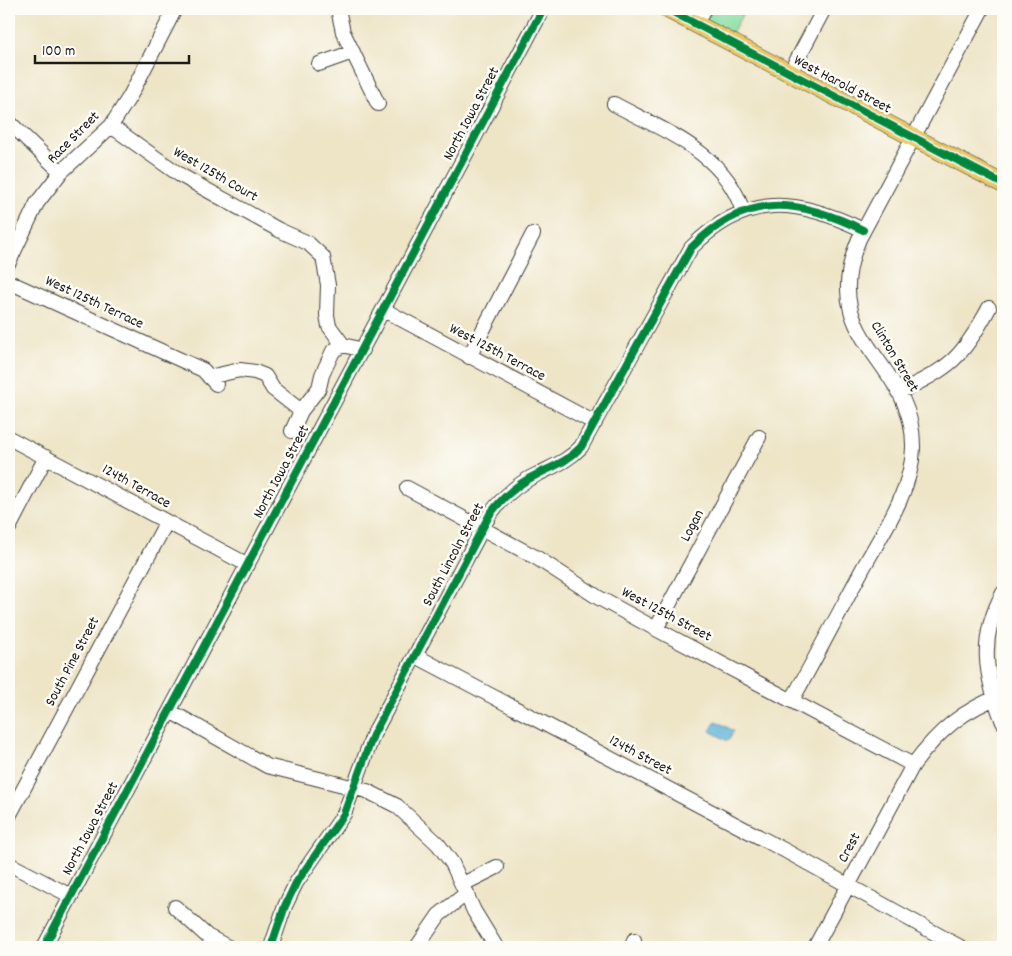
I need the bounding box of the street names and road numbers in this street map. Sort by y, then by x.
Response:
street label: West Harold Street [789,50,895,120]
street label: North Iowa Street [438,63,506,165]
street label: Race Street [43,106,106,169]
street label: West 125th Court [168,142,262,208]
street label: West 125th Terrace [41,271,147,336]
street label: Clinton Street [864,317,924,397]
street label: West 125th Terrace [445,318,550,388]
street label: North Iowa Street [248,421,316,523]
street label: 124th Terrace [98,459,175,515]
street label: South Lincoln Street [417,499,491,611]
street label: Logan [675,506,711,546]
street label: West 125th Street [617,582,716,648]
street label: South Pine Street [40,613,106,711]
street label: 124th Street [605,730,676,782]
street label: North Iowa Street [57,778,125,880]
street label: Crest [833,829,867,867]

